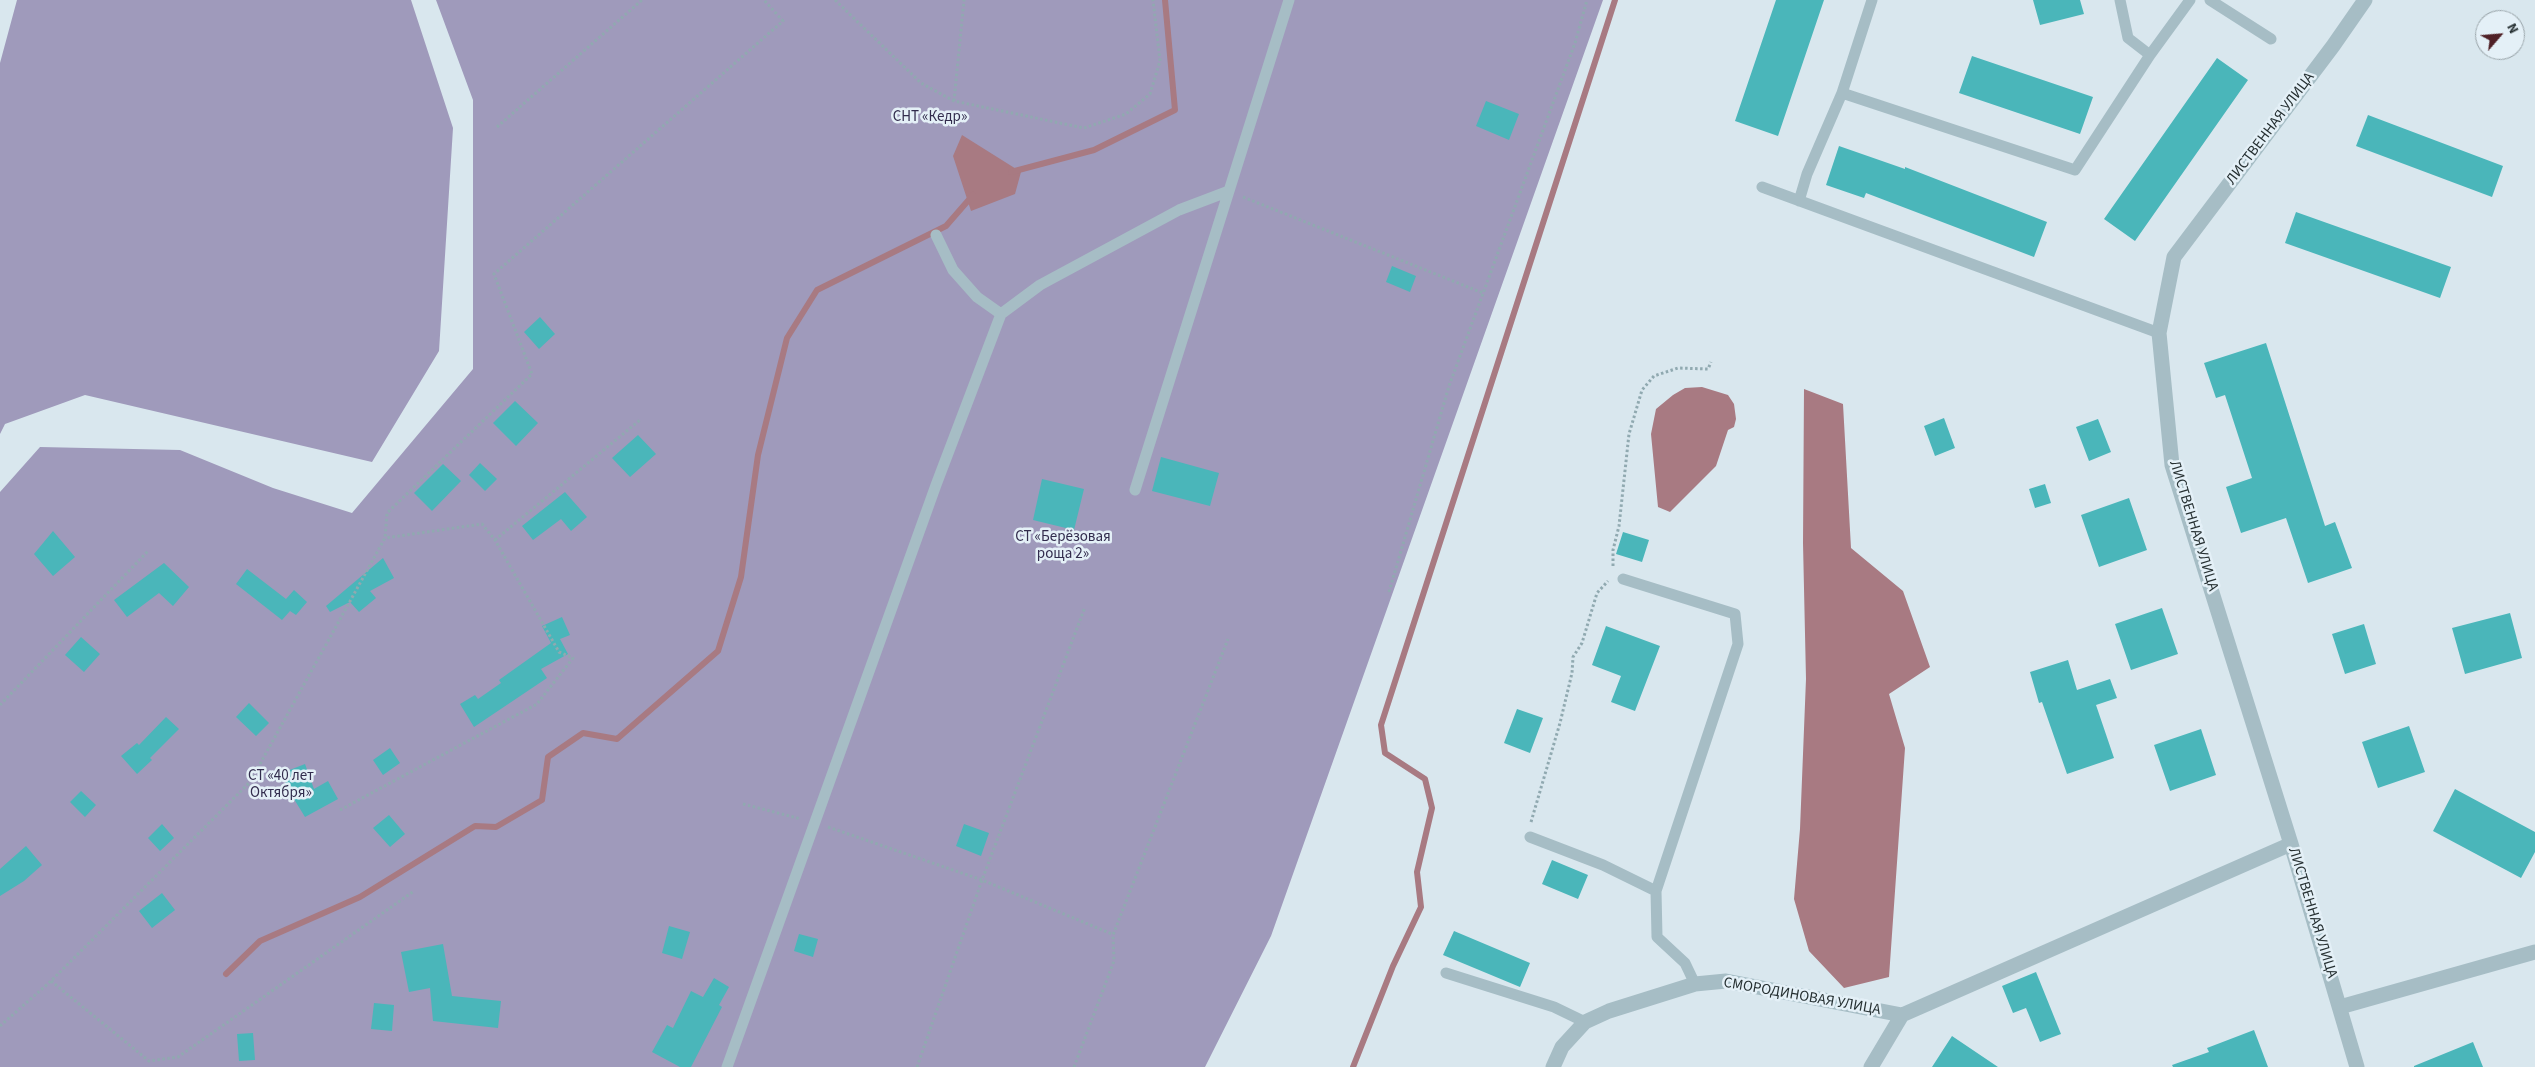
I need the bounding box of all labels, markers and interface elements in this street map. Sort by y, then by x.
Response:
north arrow [2475,10,2525,60]
text: N [2501,20,2523,37]
street label: ЛИСТВЕННАЯ УЛИЦА [2223,69,2319,189]
park label: СНТ «Кедр» [893,109,967,127]
street label: ЛИСТВЕННАЯ УЛИЦА [2165,458,2221,594]
park label: СТ «Берёзовая роща 2» [1015,529,1111,564]
park label: СТ «40 лет Октября» [248,768,314,803]
street label: ЛИСТВЕННАЯ УЛИЦА [2284,845,2340,981]
street label: СМОРОДИНОВАЯ УЛИЦА [1722,974,1882,1020]

